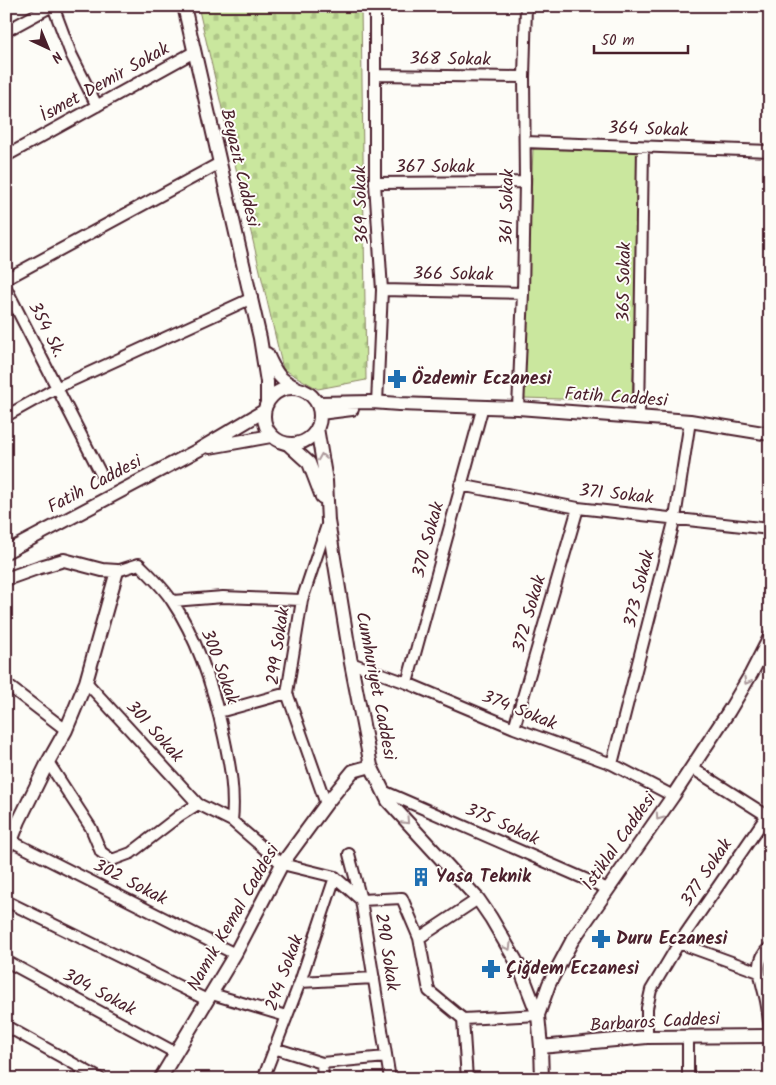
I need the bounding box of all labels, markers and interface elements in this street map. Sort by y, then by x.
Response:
north arrow [22,22,72,72]
scale bar [594,22,687,54]
text: 50 m [601,29,635,53]
street label: İsmet Demir Sokak [35,35,176,131]
street label: 368 Sokak [409,45,491,75]
text: N [45,46,67,68]
street label: Beyazıt Caddesi [211,106,267,231]
street label: 364 Sokak [607,114,689,146]
street label: 367 Sokak [396,153,475,182]
street label: 369 Sokak [346,164,378,245]
street label: 361 Sokak [493,168,523,245]
street label: 365 Sokak [610,241,640,322]
street label: 366 Sokak [412,260,494,290]
street label: 354 Sk. [20,297,72,363]
place label: Özdemir Eczanesi [412,365,552,394]
pharmacy icon: Özdemir Eczanesi [386,368,408,390]
street label: Fatih Caddesi [564,380,669,416]
street label: Fatih Caddesi [43,448,148,522]
one-way arrow [317,453,327,462]
street label: 371 Sokak [577,477,655,513]
street label: 370 Sokak [405,498,453,581]
street label: 373 Sokak [616,547,664,631]
street label: 372 Sokak [505,571,555,656]
street label: 299 Sokak [259,605,299,687]
street label: Cumhuriyet Caddesi [346,609,404,763]
street label: 300 Sokak [192,625,246,709]
one-way arrow [744,675,754,684]
street label: 374 Sokak [477,683,561,739]
street label: 301 Sokak [118,694,190,770]
street label: İstiklal Caddesi [575,786,665,897]
street label: 375 Sokak [460,796,544,854]
one-way arrow [656,811,665,820]
one-way arrow [400,815,409,824]
street label: 377 Sokak [673,832,741,913]
street label: Namık Kemal Caddesi [180,838,288,997]
street label: 302 Sokak [88,852,173,914]
place label: Yasa Teknik [436,863,532,892]
building icon: Yasa Teknik [410,866,432,888]
street label: 290 Sokak [366,911,407,994]
place label: Duru Eczanesi [616,925,728,954]
pharmacy icon: Duru Eczanesi [590,928,612,950]
street label: 294 Sokak [258,930,312,1015]
one-way arrow [502,941,512,950]
place label: Çiğdem Eczanesi [506,955,639,984]
pharmacy icon: Çiğdem Eczanesi [480,958,502,980]
street label: 304 Sokak [57,962,141,1025]
street label: Barbaros Caddesi [589,1005,721,1041]

